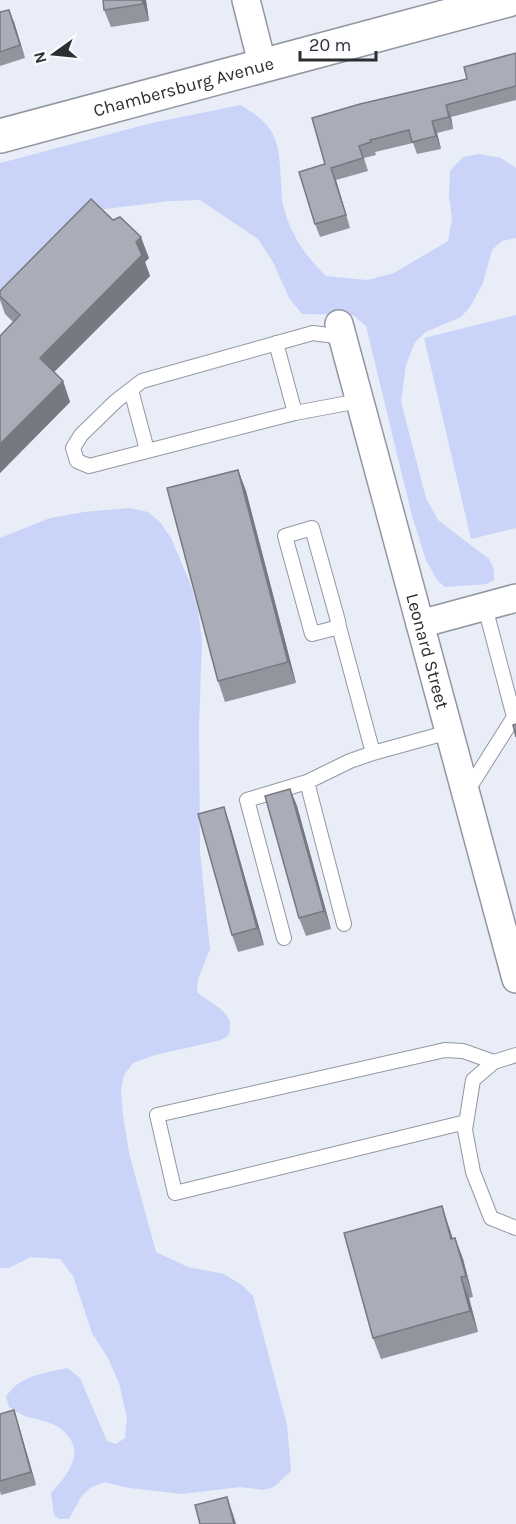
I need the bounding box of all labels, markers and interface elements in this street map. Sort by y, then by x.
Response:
north arrow [24,24,84,84]
scale bar [300,24,376,62]
text: 20 m [309,34,351,56]
text: N [29,50,51,66]
street label: Chambersburg Avenue [91,52,276,122]
street label: Leonard Street [401,591,454,712]

